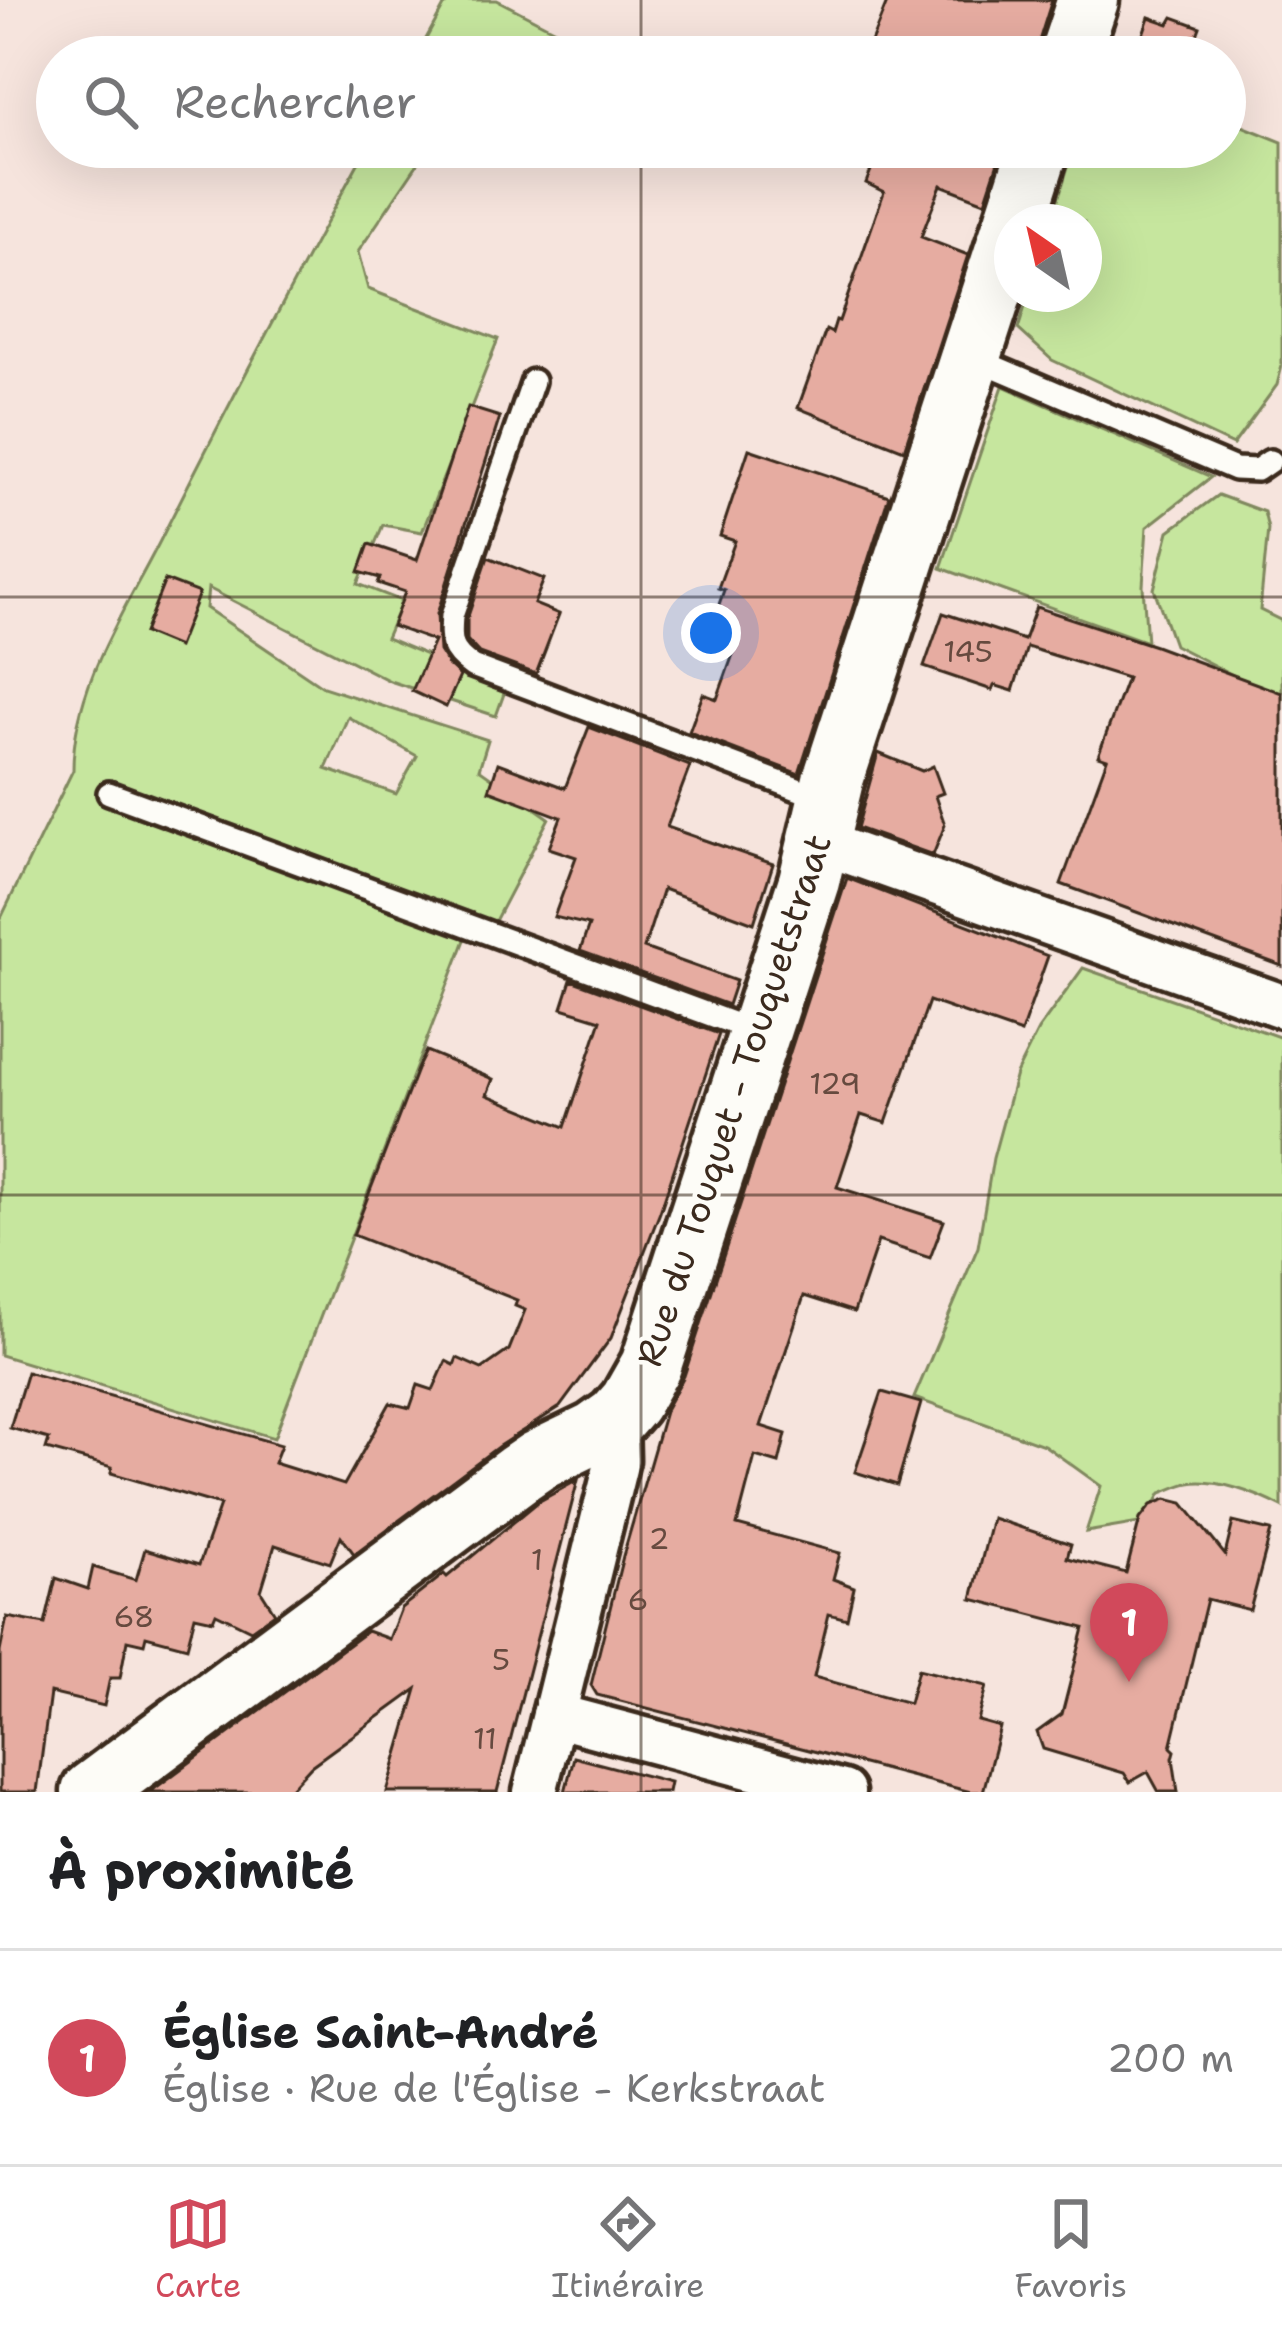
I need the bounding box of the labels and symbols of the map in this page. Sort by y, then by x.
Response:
north arrow [994,204,1102,312]
your location [681,603,741,663]
house number: 145 [943,631,993,672]
street label: Rue du Touquet - Touquetstraat [624,828,843,1372]
house number: 129 [809,1063,861,1104]
house number: 2 [649,1518,670,1559]
house number: 1 [531,1539,543,1580]
house number: 6 [628,1579,649,1620]
pin: 1 [1090,1583,1168,1682]
house number: 68 [114,1596,154,1637]
house number: 5 [492,1639,510,1680]
house number: 11 [473,1718,497,1759]

